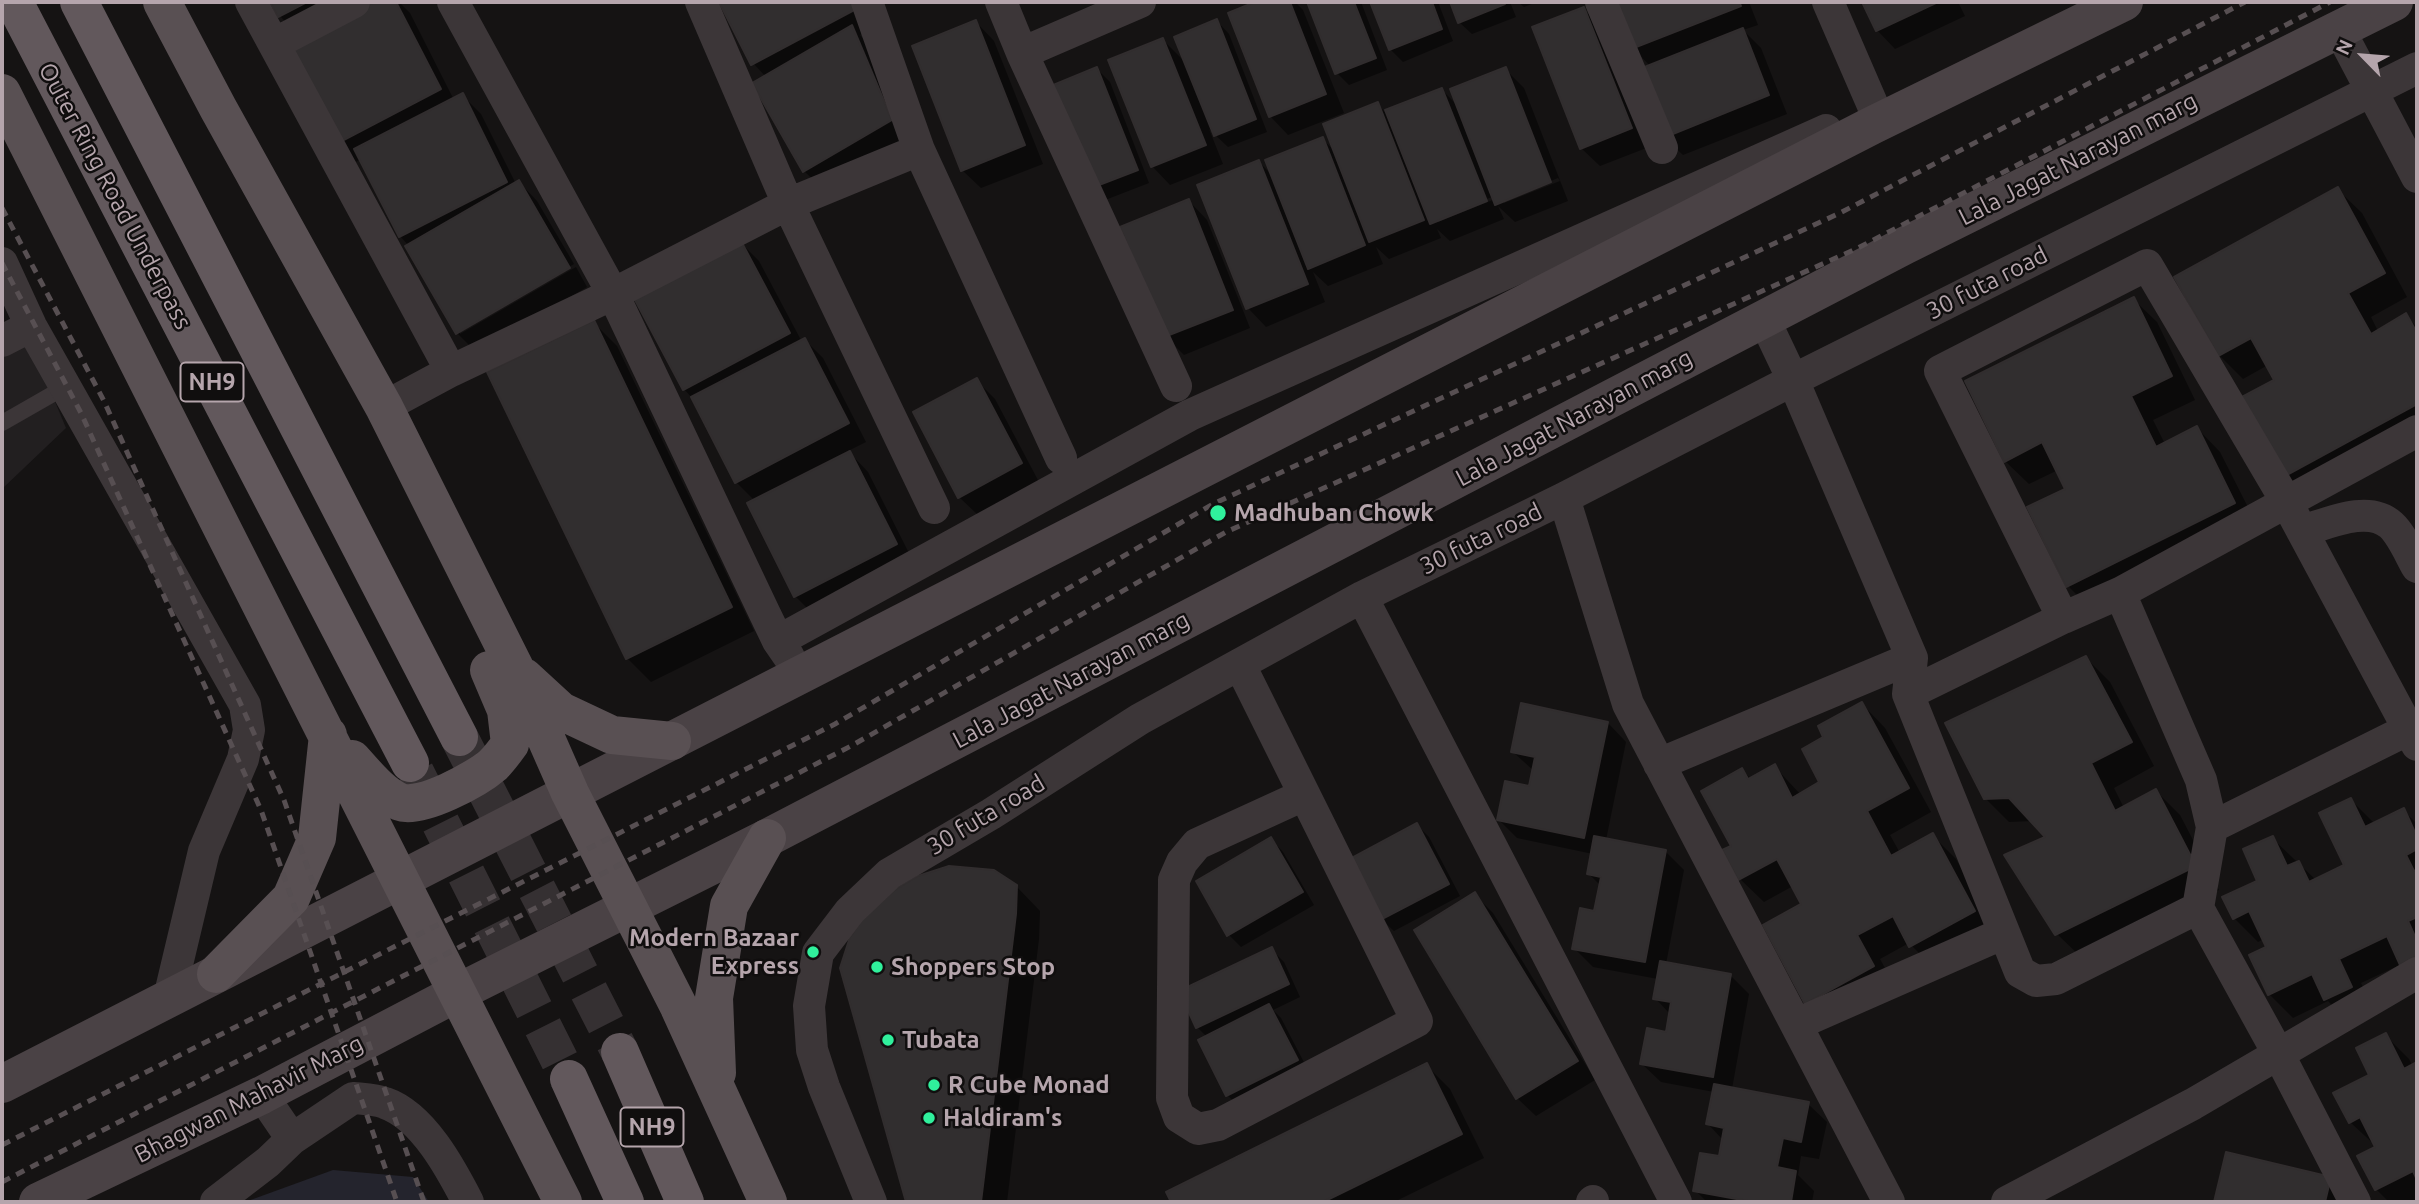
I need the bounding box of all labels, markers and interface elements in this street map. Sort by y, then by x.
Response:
north arrow [2328,21,2398,91]
text: N [2331,36,2357,58]
street label: Outer Ring Road Underpass [32,58,198,334]
street label: Lala Jagat Narayan marg [1954,86,2202,232]
street label: 30 futa road [1922,240,2052,326]
street label: Lala Jagat Narayan marg [1451,343,1697,493]
road number: NH9 [180,362,244,402]
street label: 30 futa road [1415,497,1547,581]
place label: Madhuban Chowk [1234,499,1434,527]
marker: Madhuban Chowk [1208,503,1228,523]
street label: Lala Jagat Narayan marg [948,605,1194,755]
street label: 30 futa road [922,769,1050,861]
place label: Modern Bazaar Express [629,924,799,980]
marker: Modern Bazaar Express [805,944,821,960]
place label: Shoppers Stop [891,953,1055,981]
marker: Shoppers Stop [869,959,885,975]
place label: Tubata [902,1026,979,1054]
street label: Bhagwan Mahavir Marg [130,1029,368,1169]
marker: Tubata [880,1032,896,1048]
place label: R Cube Monad [948,1071,1110,1099]
marker: R Cube Monad [926,1077,942,1093]
place label: Haldiram's [943,1104,1062,1132]
road number: NH9 [620,1108,684,1146]
marker: Haldiram's [921,1110,937,1126]

